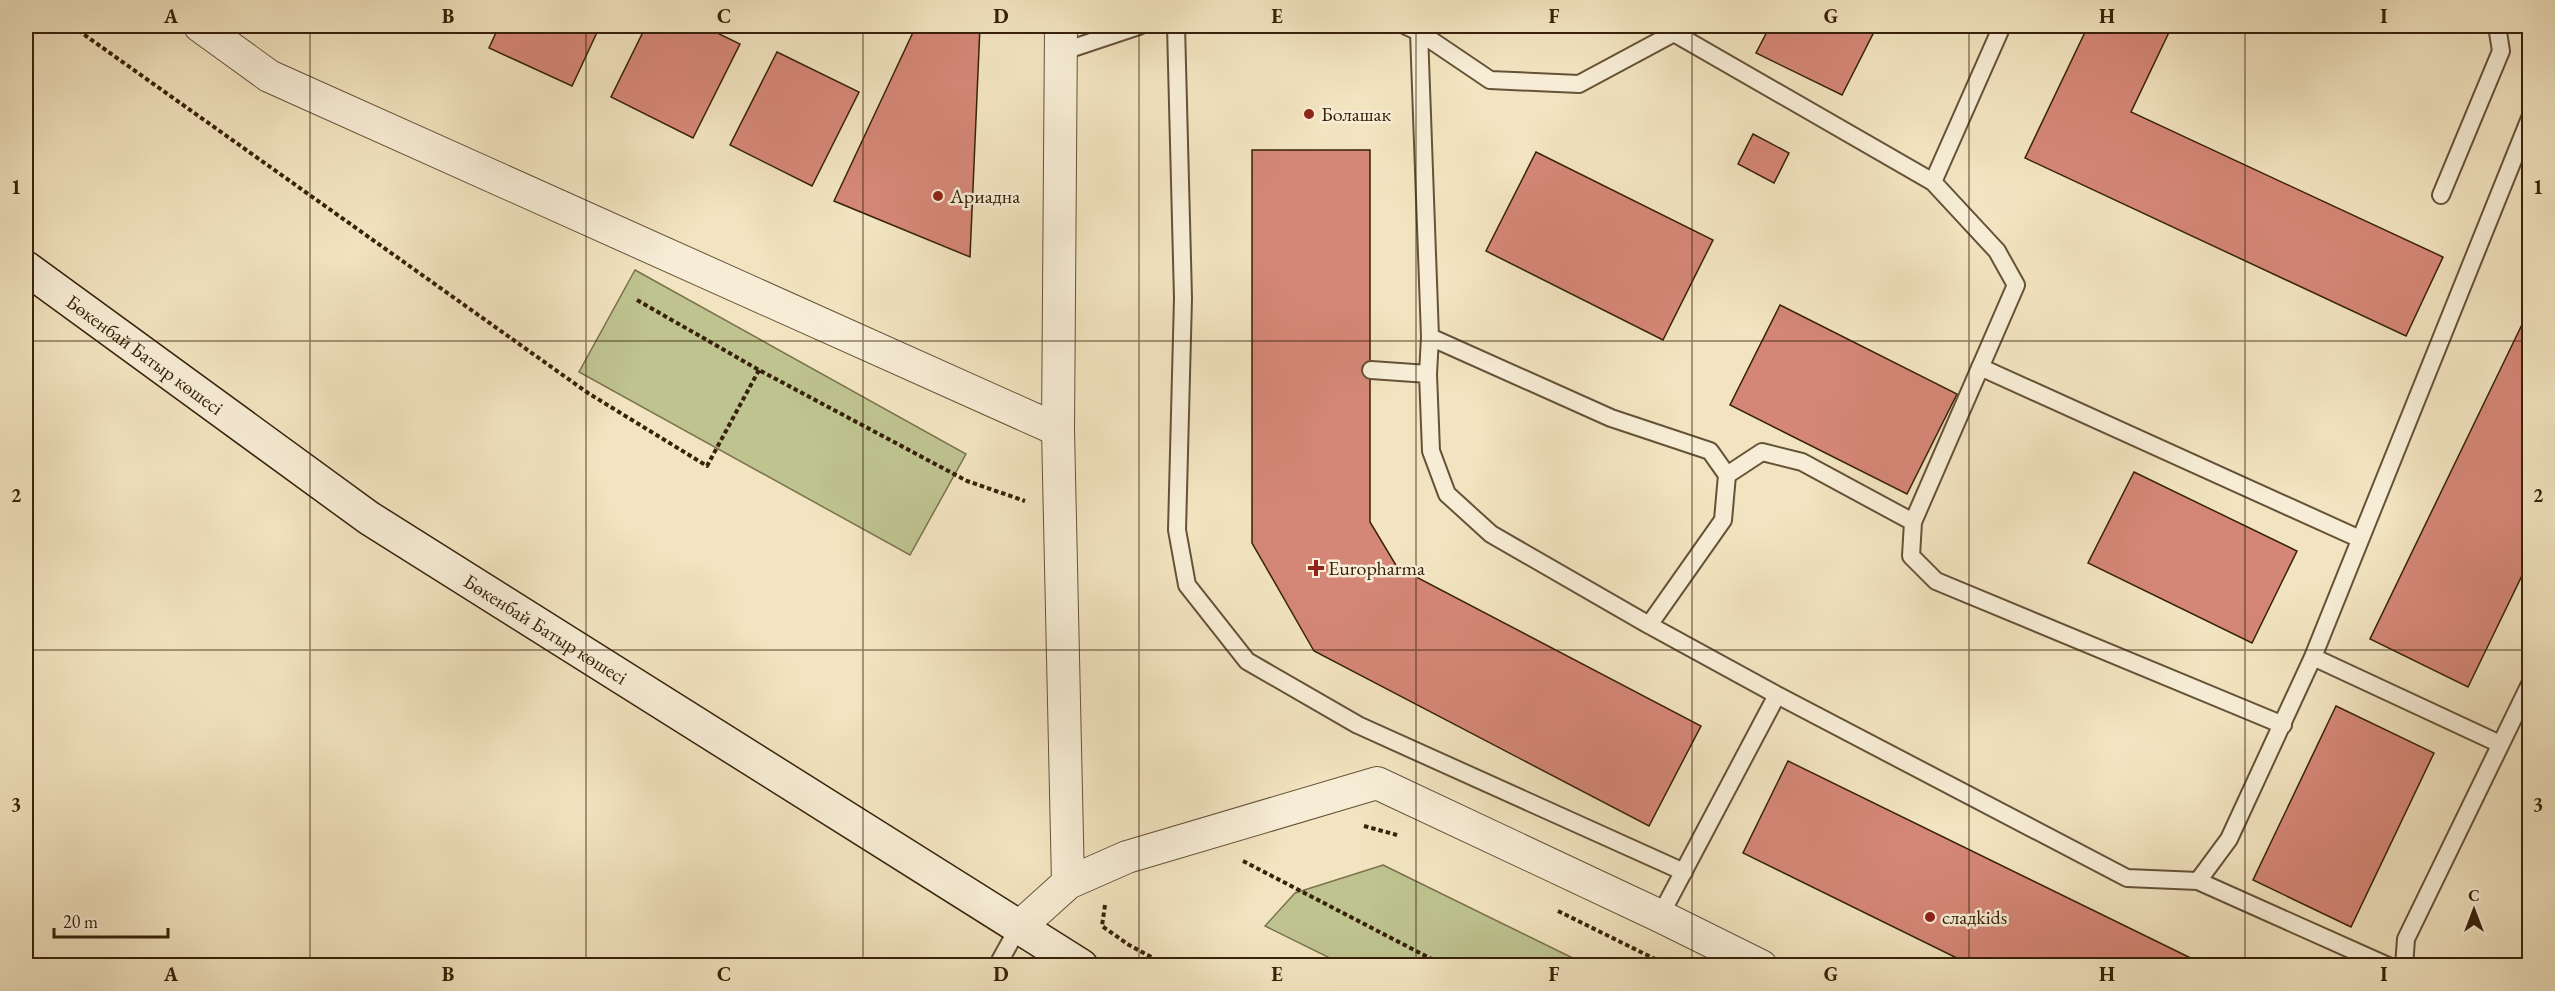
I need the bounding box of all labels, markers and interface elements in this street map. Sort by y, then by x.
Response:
text: A [163,3,179,29]
text: B [442,3,454,29]
text: C [717,3,731,29]
text: D [993,3,1009,29]
text: E [1271,3,1283,29]
text: F [1549,3,1560,29]
text: G [1824,3,1838,29]
text: H [2099,3,2115,29]
text: I [2380,3,2388,29]
place label: Болашак [1321,101,1392,127]
marker: Болашак [1302,107,1316,121]
text: 1 [11,174,21,200]
text: 1 [2533,174,2543,200]
place label: Ариадна [949,183,1020,209]
marker: Ариадна [931,189,945,203]
street label: Бөкенбай Батыр көшесі [61,288,229,421]
text: 2 [11,482,22,508]
text: 2 [2533,482,2544,508]
place label: Europharma [1328,555,1425,581]
marker: Europharma [1309,561,1323,575]
street label: Бөкенбай Батыр көшесі [459,568,632,690]
text: 3 [11,791,21,817]
text: 3 [2533,791,2543,817]
north arrow [2444,880,2504,940]
text: С [2468,885,2480,906]
scale bar [54,901,168,939]
place label: сладkids [1942,904,2007,930]
text: 20 m [63,910,98,933]
marker: сладkids [1923,910,1937,924]
text: A [163,961,179,987]
text: B [442,961,454,987]
text: C [717,961,731,987]
text: D [993,961,1009,987]
text: E [1271,961,1283,987]
text: F [1549,961,1560,987]
text: G [1824,961,1838,987]
text: H [2099,961,2115,987]
text: I [2380,961,2388,987]

